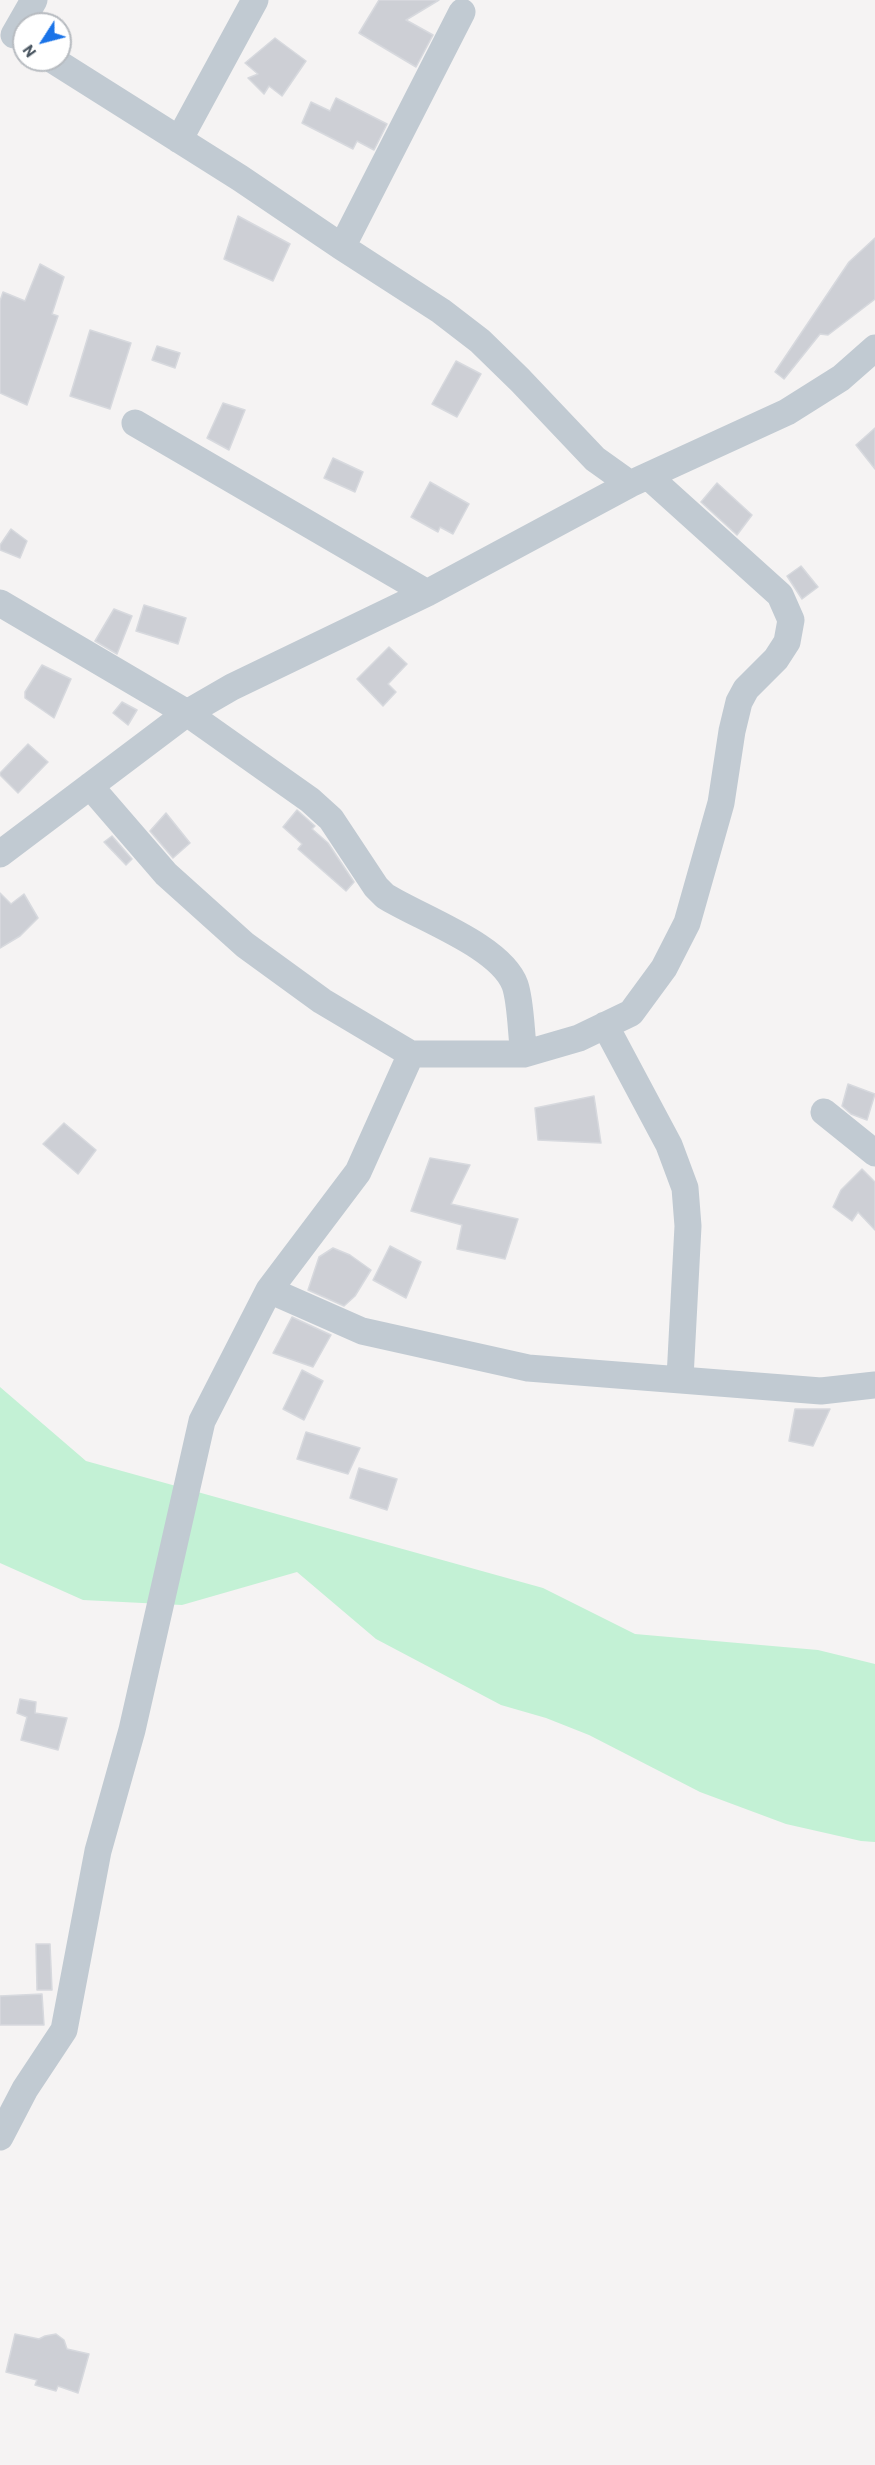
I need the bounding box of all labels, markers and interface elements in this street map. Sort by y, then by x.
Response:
north arrow [12,12,72,72]
text: N [18,42,39,62]

